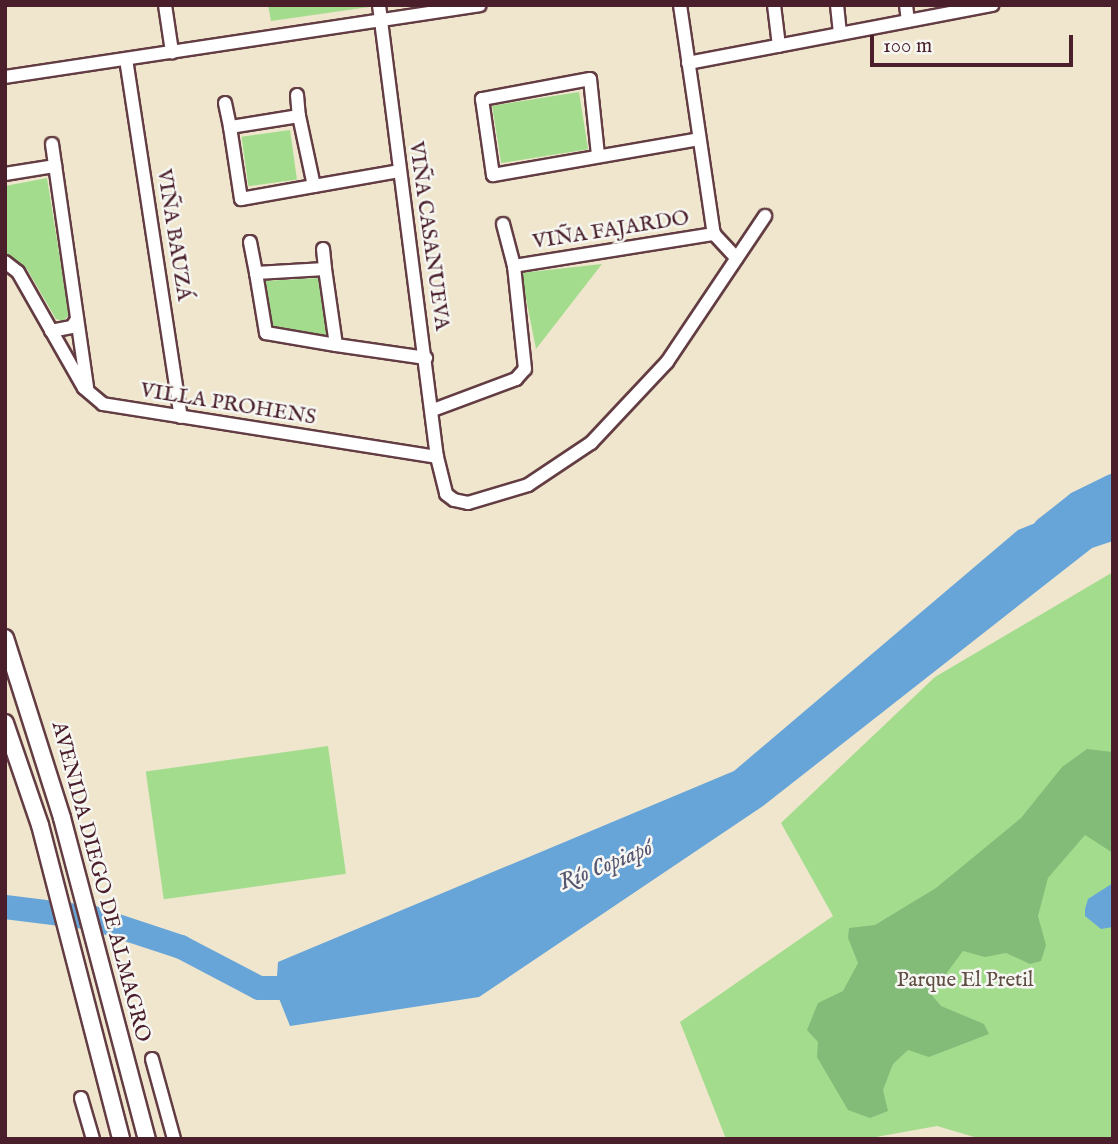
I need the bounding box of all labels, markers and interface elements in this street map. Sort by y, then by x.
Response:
scale bar [873,21,1076,65]
text: 100 m [883,33,932,60]
street label: VIÑA CASANUEVA [402,140,454,332]
street label: VIÑA BAUZÁ [150,167,196,303]
street label: VIÑA FAJARDO [531,206,691,256]
street label: VILLA PROHENS [138,379,318,431]
street label: AVENIDA DIEGO DE ALMAGRO [45,719,155,1045]
water label: Río Copiapó [555,835,657,897]
park label: Parque El Pretil [896,968,1034,994]

